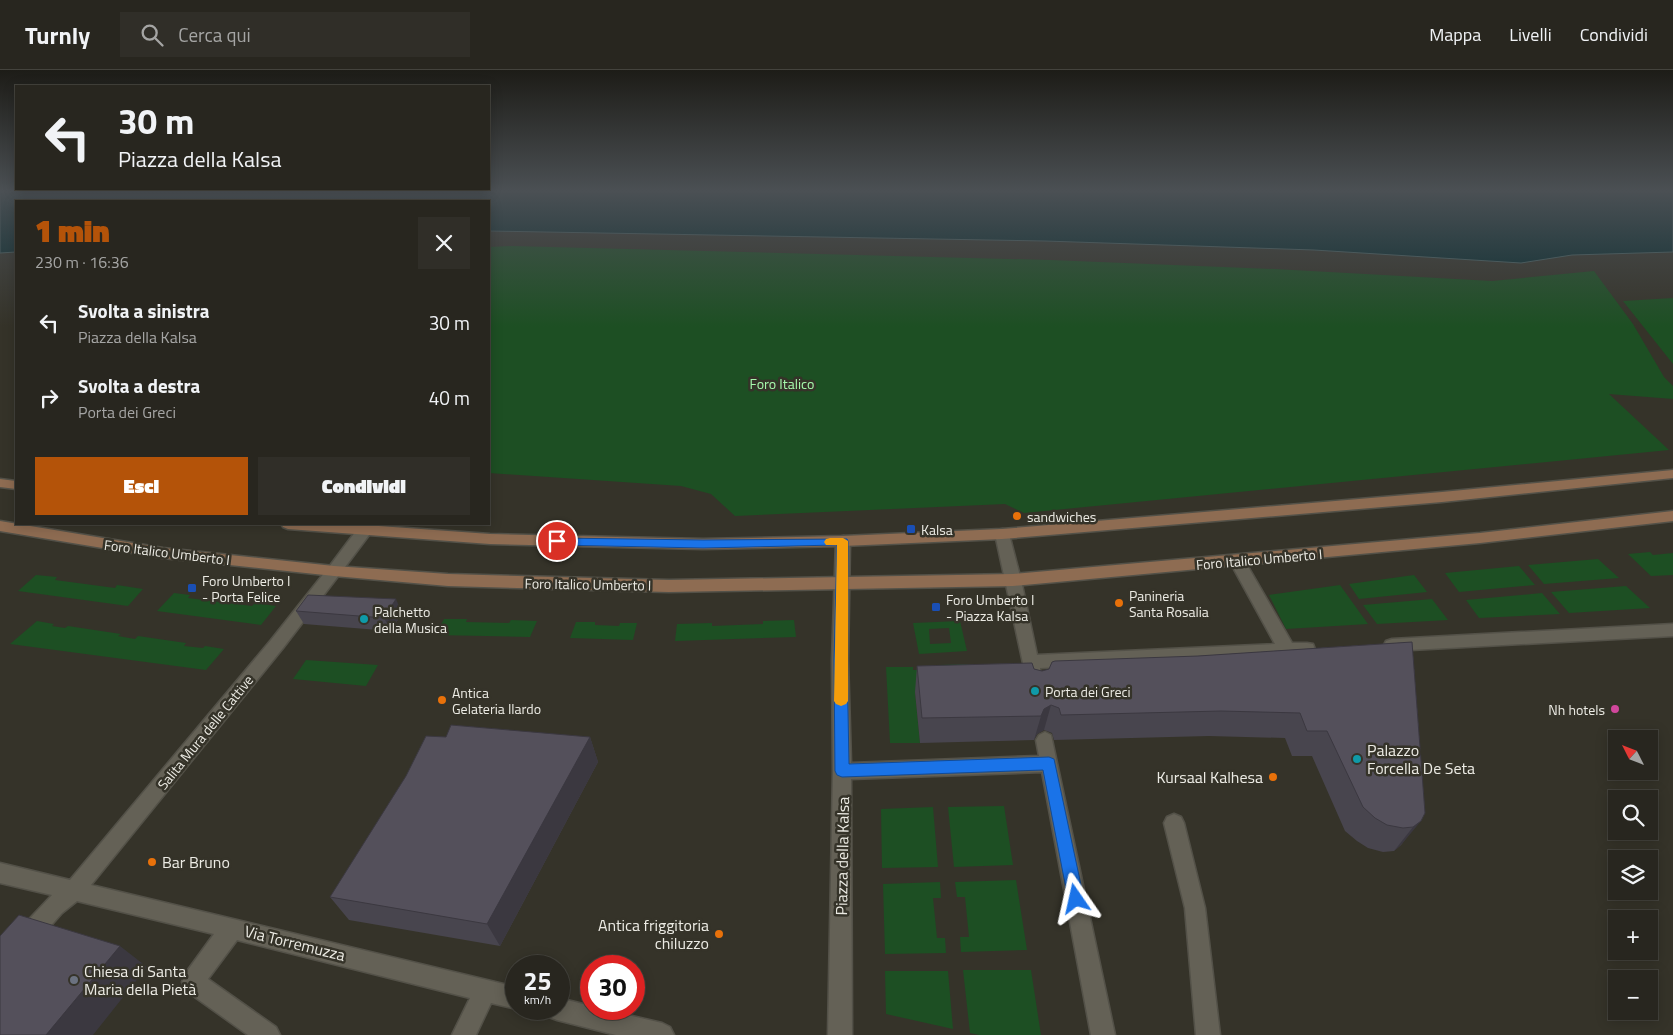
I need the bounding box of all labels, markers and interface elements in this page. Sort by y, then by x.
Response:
search box [120,12,470,57]
text: Turnly [25,17,90,53]
text: Cerca qui [178,20,251,49]
icon: search [138,21,166,49]
text: Mappa [1429,21,1481,48]
text: Livelli [1509,21,1552,48]
text: Condividi [1580,21,1648,48]
text: 30 m [118,94,194,148]
icon: left [35,105,100,170]
text: Piazza della Kalsa [118,142,281,176]
text: 1 min [35,208,110,254]
button: close [418,217,470,269]
text: 230 m · 16:36 [35,250,129,274]
text: Svolta a sinistra [78,296,209,325]
text: 30 m [429,308,470,337]
icon: left [35,309,63,337]
text: Piazza della Kalsa [78,325,197,349]
text: Svolta a destra [78,371,200,400]
park label: Foro Italico [750,373,814,394]
text: 40 m [429,383,470,412]
icon: right [35,384,63,412]
text: Porta dei Greci [78,400,176,424]
button: Esci [35,457,248,515]
button: Condividi [258,457,470,515]
place label: sandwiches [1027,506,1096,527]
marker: sandwiches [1011,510,1023,522]
place label: Kalsa [921,519,953,540]
pin [536,520,578,562]
marker: Kalsa [905,523,917,535]
icon: arrive [543,527,571,555]
street label: Foro Italico Umberto I [103,534,231,570]
street label: Foro Italico Umberto I [1195,543,1323,575]
place label: Foro Umberto I - Porta Felice [202,570,291,607]
street label: Foro Italico Umberto I [524,572,652,596]
marker: Foro Umberto I - Porta Felice [186,582,198,594]
place label: Panineria Santa Rosalia [1129,585,1209,622]
place label: Foro Umberto I - Piazza Kalsa [946,589,1035,626]
marker: Panineria Santa Rosalia [1113,597,1125,609]
place label: Palchetto della Musica [374,601,447,638]
marker: Foro Umberto I - Piazza Kalsa [930,601,942,613]
marker: Palchetto della Musica [358,613,370,625]
street label: Salita Mura delle Cattive [152,670,258,794]
place label: Porta dei Greci [1045,681,1131,702]
place label: Antica Gelateria Ilardo [452,682,541,719]
marker: Porta dei Greci [1029,685,1041,697]
marker: Antica Gelateria Ilardo [436,694,448,706]
place label: Nh hotels [1548,699,1605,720]
marker: Nh hotels [1609,703,1621,715]
north arrow [1608,730,1658,780]
map controls [1608,730,1658,1020]
place label: Palazzo Forcella De Seta [1367,738,1475,780]
marker: Palazzo Forcella De Seta [1351,753,1363,765]
place label: Kursaal Kalhesa [1156,765,1263,789]
marker: Kursaal Kalhesa [1267,771,1279,783]
button: search [1608,790,1658,840]
street label: Piazza della Kalsa [829,796,855,916]
place label: Bar Bruno [162,850,230,874]
button: layers [1608,850,1658,900]
marker: Bar Bruno [146,856,158,868]
position arrow [1049,872,1101,924]
button: + [1608,910,1658,960]
place label: Antica friggitoria chiluzzo [598,913,709,955]
street label: Via Torremuzza [242,919,348,967]
marker: Antica friggitoria chiluzzo [713,928,725,940]
speed limit sign: 30 [580,955,645,1020]
place label: Chiesa di Santa Maria della Pietà [84,959,196,1001]
text: 25 [523,962,552,1000]
button: − [1608,970,1658,1020]
marker: Chiesa di Santa Maria della Pietà [68,974,80,986]
text: km/h [524,990,551,1009]

